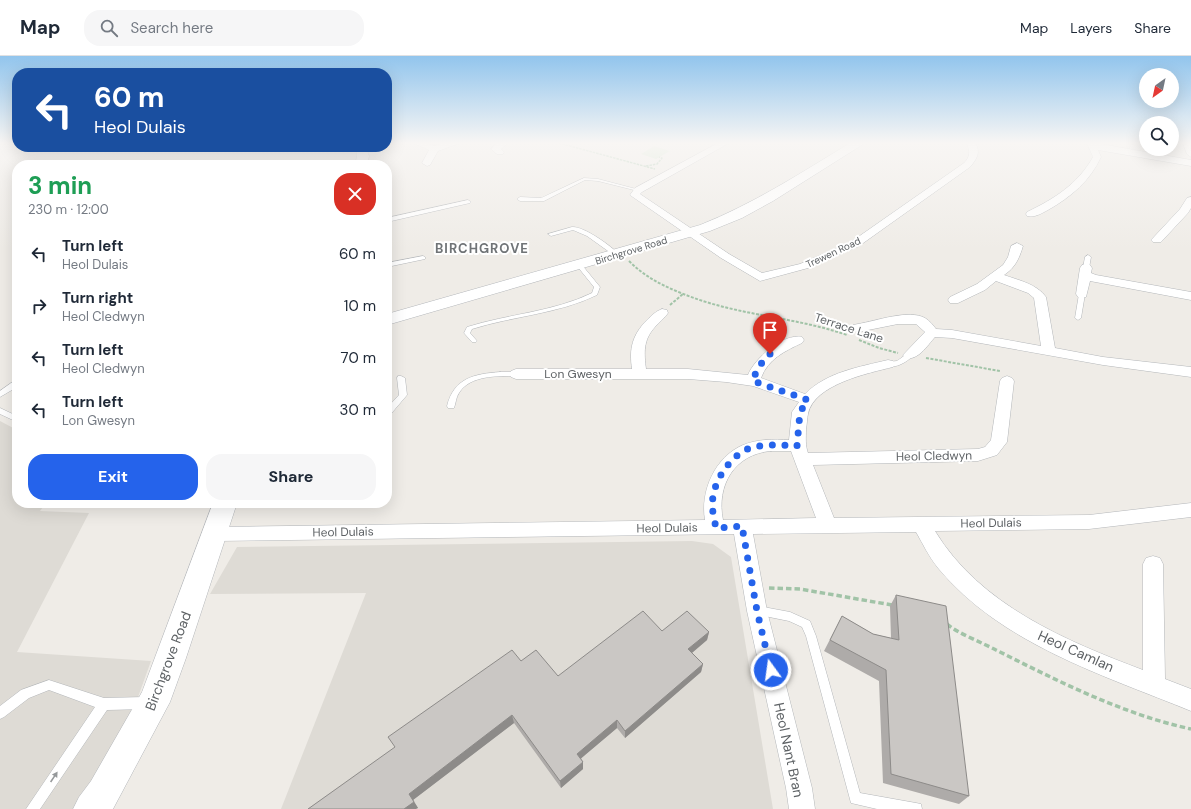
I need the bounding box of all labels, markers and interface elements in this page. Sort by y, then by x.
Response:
search box [84,10,364,46]
text: Map [20,15,60,40]
icon: search [98,17,120,39]
text: Search here [130,18,213,38]
text: Map [1020,19,1048,37]
text: Layers [1070,19,1112,37]
text: Share [1134,19,1171,37]
north arrow [1139,68,1179,108]
map controls [1139,68,1179,156]
text: 60 m [94,79,164,116]
icon: left [28,84,80,136]
text: Heol Dulais [94,115,186,139]
button: search [1139,116,1179,156]
text: 3 min [28,170,92,201]
button: close [334,173,376,215]
text: 230 m · 12:00 [28,201,109,218]
street label: Birchgrove Road [593,233,669,268]
street label: Trewen Road [804,234,863,271]
text: Turn left [62,236,123,256]
district label: BIRCHGROVE [435,240,529,257]
icon: left [28,243,50,265]
text: 60 m [339,244,376,264]
text: Heol Dulais [62,256,128,273]
text: Turn right [62,288,133,308]
icon: right [28,295,50,317]
text: 10 m [344,296,376,316]
text: Heol Cledwyn [62,308,145,325]
street label: Terrace Lane [813,309,886,347]
pin [753,313,787,354]
icon: arrive [759,319,781,341]
text: Turn left [62,340,123,360]
icon: left [28,347,50,369]
text: 70 m [341,348,376,368]
text: Heol Cledwyn [62,360,145,377]
street label: Lon Gwesyn [544,366,612,382]
text: Turn left [62,392,123,412]
icon: left [28,399,50,421]
text: 30 m [340,400,376,420]
text: Lon Gwesyn [62,412,135,429]
street label: Heol Cledwyn [896,447,972,465]
button: Exit [28,454,198,500]
button: Share [206,454,376,500]
street label: Heol Dulais [960,514,1022,532]
street label: Heol Dulais [636,519,698,537]
street label: Heol Dulais [312,523,374,541]
street label: Birchgrove Road [141,609,195,713]
street label: Heol Camlan [1035,626,1117,676]
position arrow [750,649,792,691]
street label: Heol Nant Bran [770,701,808,799]
one-way arrow [50,771,57,783]

